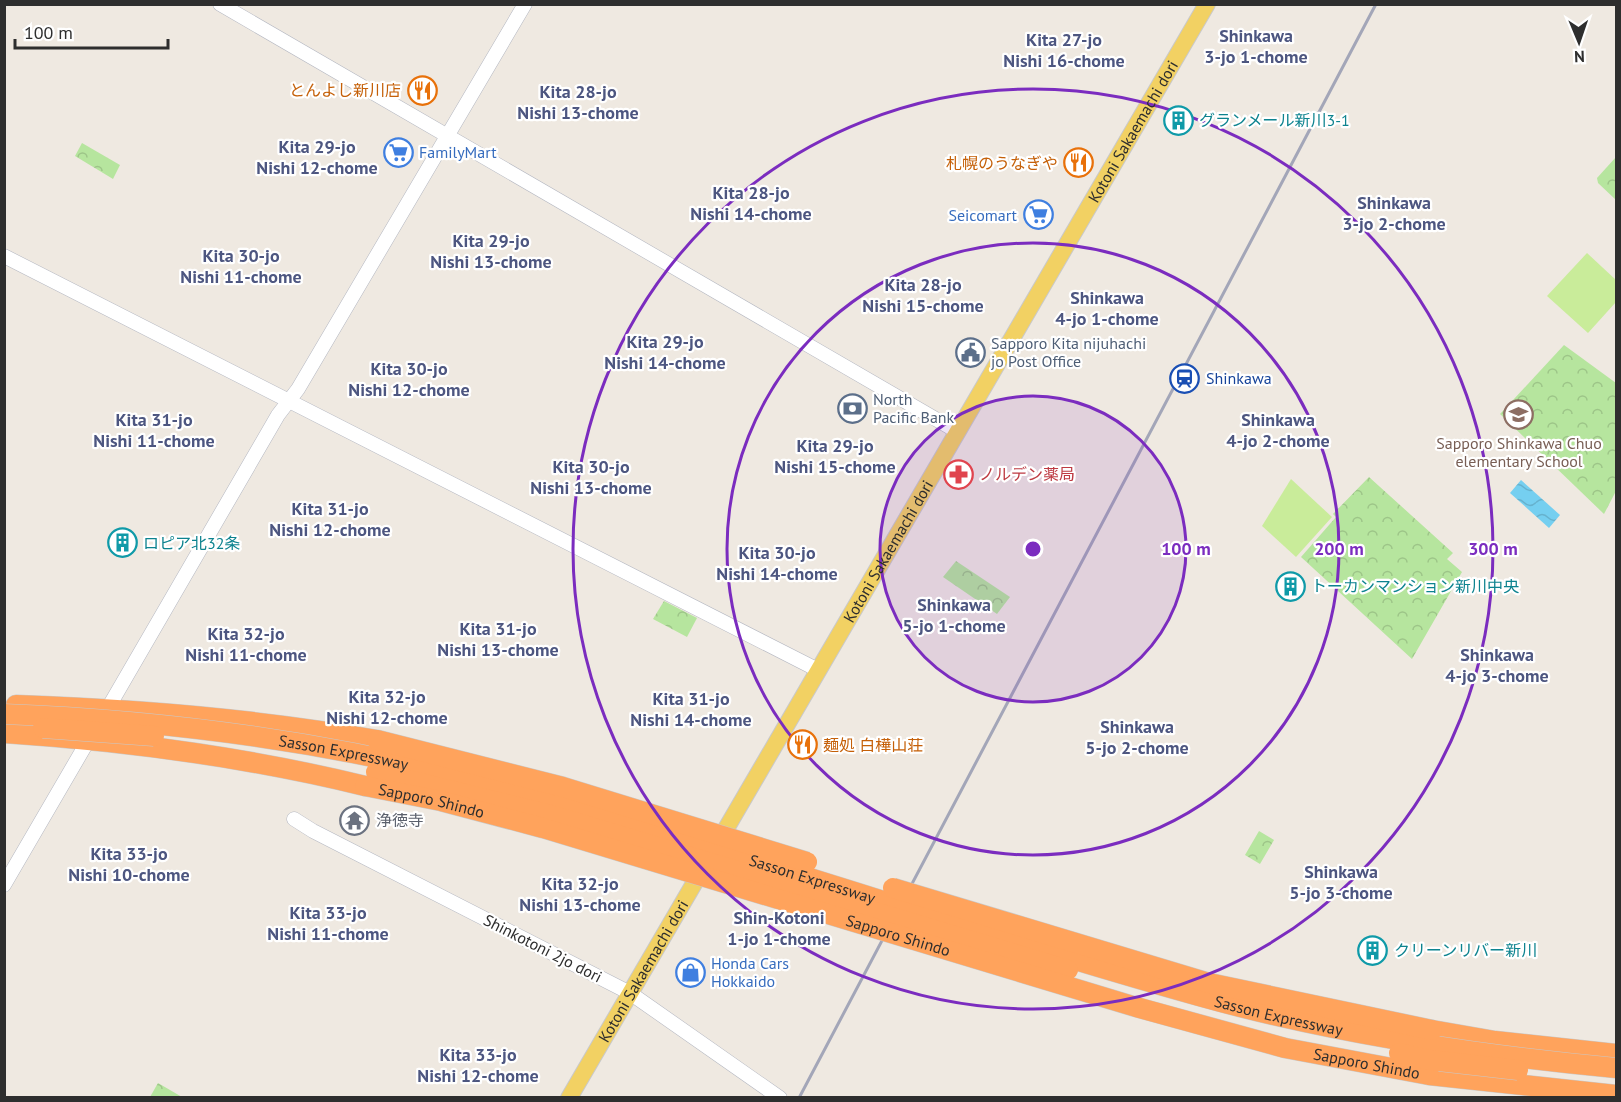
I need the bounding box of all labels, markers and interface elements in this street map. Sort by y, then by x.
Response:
scale bar [15,12,168,50]
north arrow [1549,12,1609,72]
text: 100 m [24,21,73,44]
district label: Shinkawa 3-jo 1-chome [1204,24,1308,68]
district label: Kita 27-jo Nishi 16-chome [1003,28,1125,72]
text: N [1574,47,1585,67]
street label: Kotoni Sakaemachi dori [1083,57,1182,206]
restaurant icon: とんよし新川店 [406,74,438,106]
place label: とんよし新川店 [289,80,401,100]
district label: Kita 28-jo Nishi 13-chome [517,80,639,124]
building icon: グランメール新川3-1 [1162,104,1194,136]
place label: グランメール新川3-1 [1199,110,1350,130]
district label: Kita 29-jo Nishi 12-chome [256,135,378,179]
supermarket icon: FamilyMart [382,136,414,168]
place label: FamilyMart [419,142,497,162]
restaurant icon: 札幌のうなぎや [1063,147,1095,179]
place label: 札幌のうなぎや [946,153,1058,173]
district label: Kita 28-jo Nishi 14-chome [690,181,812,225]
district label: Shinkawa 3-jo 2-chome [1342,191,1446,235]
supermarket icon: Seicomart [1022,199,1054,231]
place label: Seicomart [948,205,1018,225]
district label: Kita 29-jo Nishi 13-chome [430,229,552,273]
district label: Kita 30-jo Nishi 11-chome [180,244,302,288]
district label: Kita 28-jo Nishi 15-chome [862,273,984,317]
district label: Shinkawa 4-jo 1-chome [1055,286,1159,330]
district label: Kita 29-jo Nishi 14-chome [604,330,726,374]
place label: Sapporo Kita nijuhachi jo Post Office [991,333,1146,371]
public building icon: Sapporo Kita nijuhachi jo Post Office [954,336,986,368]
district label: Kita 30-jo Nishi 12-chome [348,357,470,401]
station icon: Shinkawa [1169,362,1201,394]
place label: Shinkawa [1206,368,1272,388]
place label: North Pacific Bank [873,389,955,427]
bank icon: North Pacific Bank [836,392,868,424]
school or university icon: Sapporo Shinkawa Chuo elementary School [1503,399,1535,431]
district label: Kita 31-jo Nishi 11-chome [93,408,215,452]
district label: Shinkawa 4-jo 2-chome [1226,408,1330,452]
place label: Sapporo Shinkawa Chuo elementary School [1436,433,1602,471]
district label: Kita 29-jo Nishi 15-chome [774,434,896,478]
district label: Kita 30-jo Nishi 13-chome [530,455,652,499]
pharmacy icon: ノルデン薬局 [942,458,974,490]
place label: ノルデン薬局 [979,464,1075,484]
street label: Kotoni Sakaemachi dori [839,476,937,626]
district label: Kita 31-jo Nishi 12-chome [269,497,391,541]
building icon: ロピア北32条 [106,527,138,559]
place label: ロピア北32条 [143,533,240,553]
text: 100 m [1161,537,1211,560]
text: 200 m [1314,537,1364,560]
text: 300 m [1468,537,1518,560]
centre of rings [1023,539,1043,559]
district label: Kita 30-jo Nishi 14-chome [716,541,838,585]
building icon: トーカンマンション新川中央 [1274,570,1306,602]
place label: トーカンマンション新川中央 [1311,576,1519,596]
district label: Shinkawa 5-jo 1-chome [902,593,1006,637]
district label: Kita 31-jo Nishi 13-chome [437,617,559,661]
district label: Kita 32-jo Nishi 11-chome [185,622,307,666]
district label: Shinkawa 4-jo 3-chome [1445,643,1549,687]
district label: Kita 32-jo Nishi 12-chome [326,685,448,729]
district label: Kita 31-jo Nishi 14-chome [630,687,752,731]
district label: Shinkawa 5-jo 2-chome [1085,715,1189,759]
restaurant icon: 麺処 白樺山荘 [786,729,818,761]
street label: Sasson Expressway [277,730,411,774]
place label: 麺処 白樺山荘 [823,735,923,755]
street label: Sapporo Shindo [377,779,487,822]
temple icon: 浄徳寺 [339,804,371,836]
place label: 浄徳寺 [376,810,424,830]
district label: Kita 33-jo Nishi 10-chome [68,842,190,886]
street label: Sasson Expressway [747,850,879,908]
district label: Shinkawa 5-jo 3-chome [1289,860,1393,904]
district label: Kita 32-jo Nishi 13-chome [519,872,641,916]
street label: Kotoni Sakaemachi dori [594,896,692,1046]
district label: Kita 33-jo Nishi 11-chome [267,901,389,945]
district label: Shin-Kotoni 1-jo 1-chome [727,906,831,950]
street label: Shinkotoni 2jo dori [480,910,606,986]
street label: Sapporo Shindo [844,910,953,960]
building icon: クリーンリバー新川 [1357,934,1389,966]
place label: クリーンリバー新川 [1394,940,1537,960]
place label: Honda Cars Hokkaido [711,953,789,991]
shop icon: Honda Cars Hokkaido [674,956,706,988]
street label: Sasson Expressway [1212,991,1345,1040]
district label: Kita 33-jo Nishi 12-chome [417,1043,539,1087]
street label: Sapporo Shindo [1312,1044,1422,1083]

